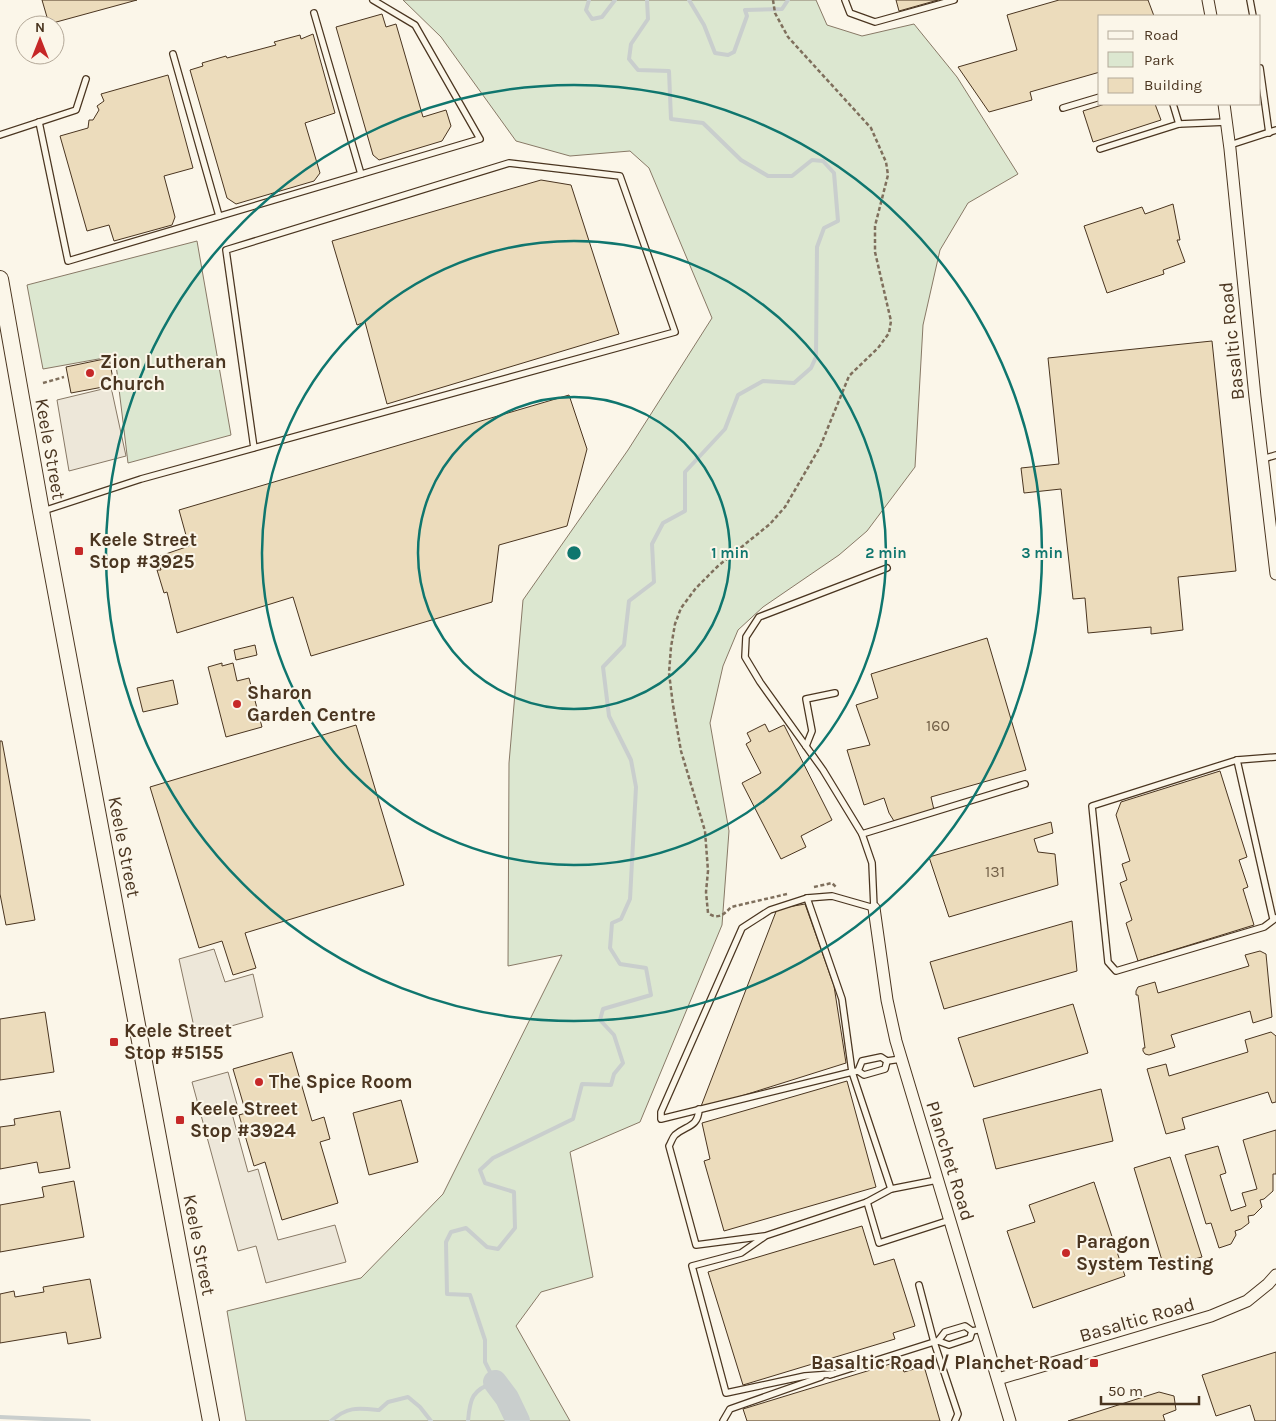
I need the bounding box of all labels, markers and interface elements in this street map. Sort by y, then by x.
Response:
north arrow [15,15,65,65]
legend [1098,15,1261,105]
text: N [35,19,45,36]
text: Road [1144,26,1179,44]
text: Park [1144,51,1174,69]
text: Building [1144,76,1202,94]
street label: Basaltic Road [1215,281,1249,401]
place label: Zion Lutheran Church [100,351,227,395]
marker: Zion Lutheran Church [84,367,96,379]
street label: Keele Street [30,396,70,502]
place label: Keele Street Stop #3925 [89,529,197,573]
centre of rings [565,544,583,562]
text: 1 min [711,544,749,562]
text: 2 min [865,544,907,562]
text: 3 min [1021,544,1063,562]
marker: Keele Street Stop #3925 [73,545,85,557]
place label: Sharon Garden Centre [247,682,376,726]
marker: Sharon Garden Centre [231,698,243,710]
house number: 160 [926,716,950,735]
street label: Keele Street [103,794,145,900]
house number: 131 [985,862,1005,881]
place label: Keele Street Stop #5155 [124,1020,232,1064]
marker: Keele Street Stop #5155 [108,1036,120,1048]
place label: The Spice Room [269,1071,412,1093]
marker: The Spice Room [253,1076,265,1088]
place label: Keele Street Stop #3924 [190,1098,298,1142]
street label: Planchet Road [921,1098,979,1224]
marker: Keele Street Stop #3924 [174,1114,186,1126]
street label: Keele Street [178,1192,220,1298]
place label: Paragon System Testing [1076,1231,1213,1275]
marker: Paragon System Testing [1060,1247,1072,1259]
street label: Basaltic Road [1077,1293,1197,1347]
place label: Basaltic Road / Planchet Road [811,1352,1084,1374]
marker: Basaltic Road / Planchet Road [1088,1357,1100,1369]
scale bar [1101,1374,1198,1406]
text: 50 m [1108,1382,1143,1400]

